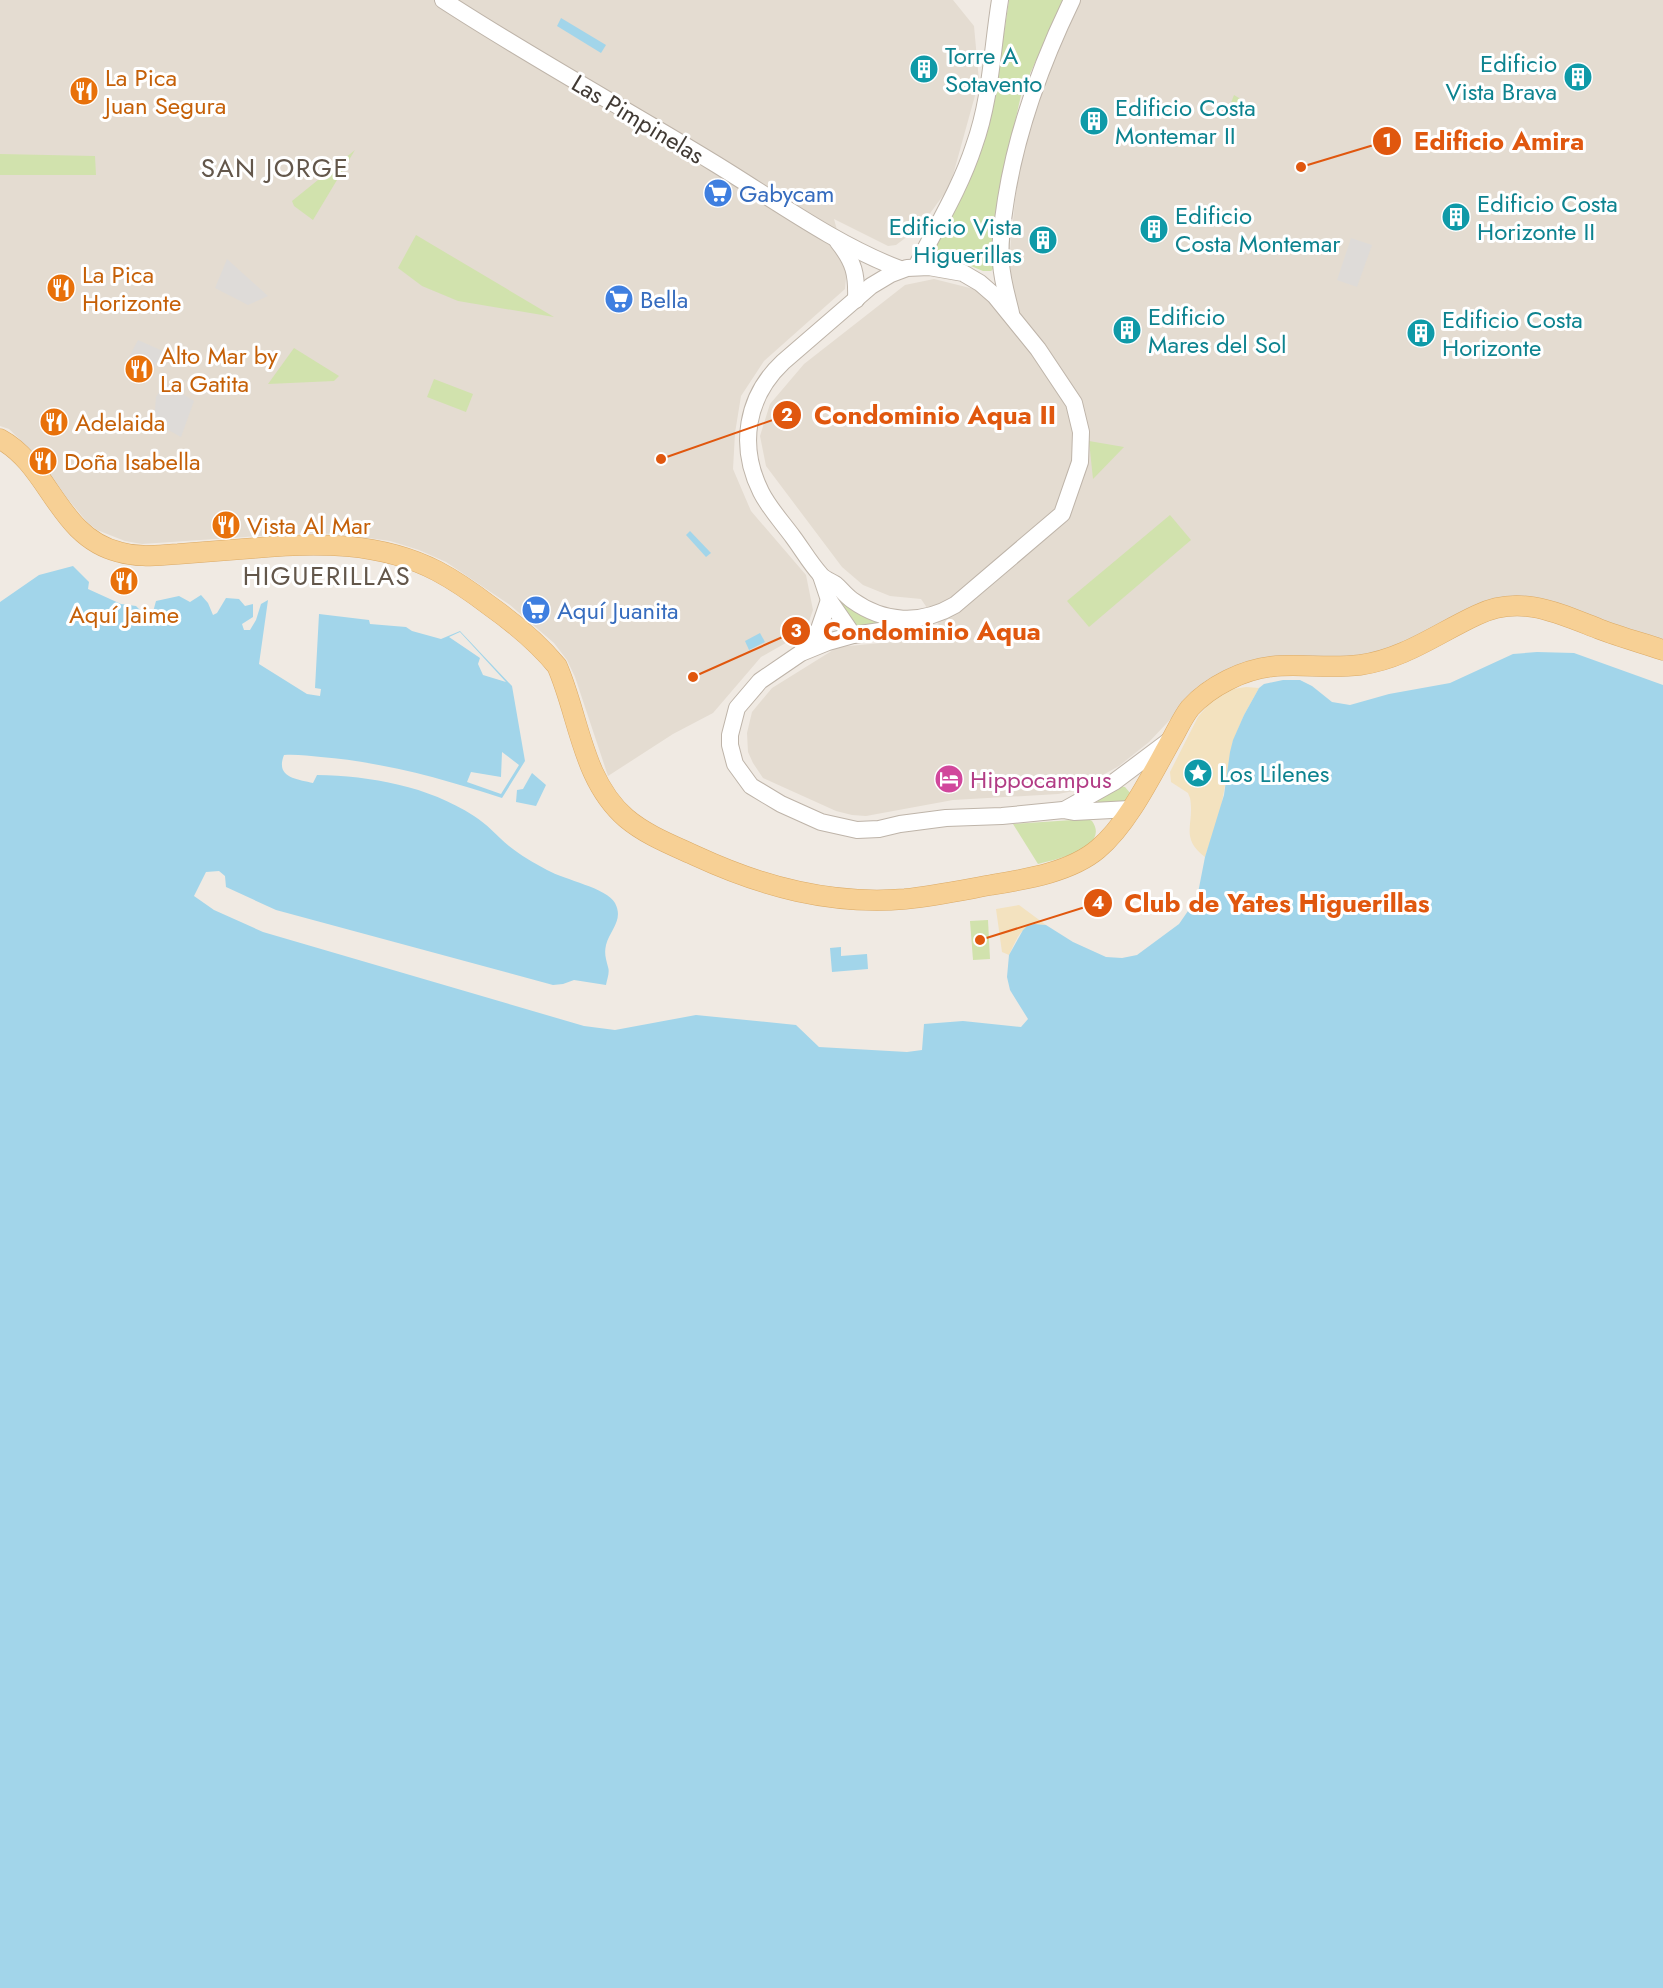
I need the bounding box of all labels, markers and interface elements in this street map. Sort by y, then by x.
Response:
place label: Torre A Sotavento [945,38,1042,101]
place label: Edificio Vista Brava [1446,46,1557,109]
building icon: Torre A Sotavento [908,53,940,85]
place label: La Pica Juan Segura [102,60,226,123]
building icon: Edificio Vista Brava [1562,61,1594,93]
street label: Las Pimpinelas [565,66,711,172]
restaurant icon: La Pica Juan Segura [68,75,100,107]
place label: Edificio Costa Montemar II [1115,90,1256,153]
building icon: Edificio Costa Montemar II [1078,105,1110,137]
callout: Edificio Amira [1372,119,1596,163]
text: Edificio Amira [1414,122,1584,160]
text: 1 [1382,128,1392,154]
district label: SAN JORGE [201,149,349,187]
place label: Gabycam [739,176,834,211]
supermarket icon: Gabycam [702,177,734,209]
place label: Edificio Costa Horizonte II [1477,186,1618,249]
place label: Edificio Costa Montemar [1175,198,1341,261]
building icon: Edificio Costa Horizonte II [1440,201,1472,233]
place label: Edificio Vista Higuerillas [889,209,1022,272]
building icon: Edificio Costa Montemar [1138,213,1170,245]
building icon: Edificio Vista Higuerillas [1027,224,1059,256]
place label: La Pica Horizonte [82,257,181,320]
restaurant icon: La Pica Horizonte [45,272,77,304]
place label: Bella [640,282,688,317]
supermarket icon: Bella [603,283,635,315]
place label: Edificio Mares del Sol [1148,299,1287,362]
place label: Edificio Costa Horizonte [1442,302,1583,365]
building icon: Edificio Mares del Sol [1111,314,1143,346]
building icon: Edificio Costa Horizonte [1405,317,1437,349]
place label: Alto Mar by La Gatita [160,338,278,401]
restaurant icon: Alto Mar by La Gatita [123,353,155,385]
callout: Condominio Aqua II [772,393,1068,437]
text: Condominio Aqua II [814,396,1056,434]
text: 2 [781,402,793,428]
place label: Adelaida [75,405,165,440]
restaurant icon: Adelaida [38,406,70,438]
place label: Doña Isabella [64,444,201,479]
restaurant icon: Doña Isabella [27,445,59,477]
place label: Vista Al Mar [247,508,372,543]
restaurant icon: Vista Al Mar [210,509,242,541]
district label: HIGUERILLAS [243,557,411,595]
restaurant icon: Aquí Jaime [108,565,140,597]
place label: Aquí Juanita [557,593,679,628]
supermarket icon: Aquí Juanita [520,594,552,626]
place label: Aquí Jaime [69,597,179,632]
callout: Condominio Aqua [781,609,1053,653]
text: Condominio Aqua [823,612,1041,650]
text: 3 [790,618,802,644]
place label: Los Lilenes [1219,756,1329,791]
place icon: Los Lilenes [1182,757,1214,789]
place label: Hippocampus [970,762,1112,797]
hotel icon: Hippocampus [933,763,965,795]
callout: Club de Yates Higuerillas [1083,881,1442,925]
text: Club de Yates Higuerillas [1124,884,1430,922]
text: 4 [1092,890,1104,916]

